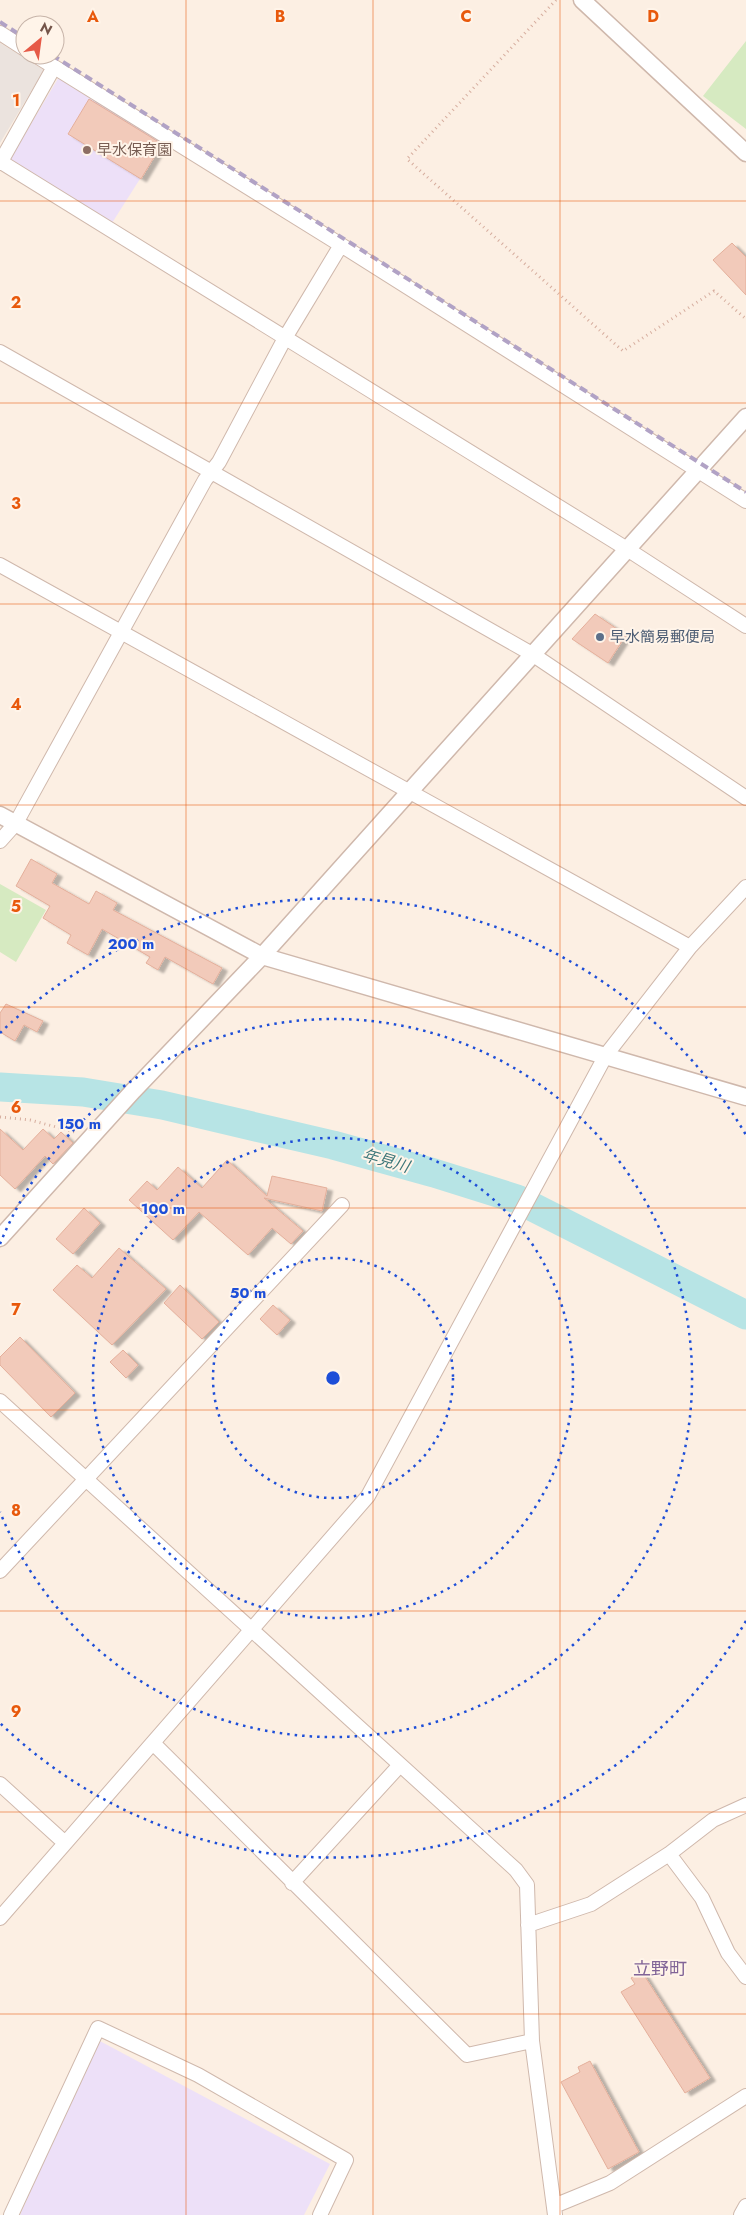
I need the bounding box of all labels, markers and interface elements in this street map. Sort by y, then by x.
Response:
text: A [86,5,99,28]
text: B [275,5,285,28]
text: C [460,5,472,28]
text: D [647,5,659,28]
north arrow [15,15,65,65]
text: N [37,17,56,40]
text: 1 [12,89,20,112]
place label: 早水保育園 [97,139,172,161]
marker: 早水保育園 [81,144,93,156]
text: 2 [11,291,21,314]
text: 3 [11,492,21,515]
place label: 早水簡易郵便局 [610,626,715,648]
marker: 早水簡易郵便局 [594,631,606,643]
text: 4 [10,693,22,716]
text: 5 [11,895,21,918]
text: 200 m [108,933,154,955]
text: 6 [11,1096,21,1119]
text: 150 m [57,1113,101,1135]
water label: 年見川 [360,1143,414,1179]
text: 100 m [141,1198,185,1220]
text: 50 m [230,1282,266,1304]
text: 7 [11,1298,21,1321]
centre of rings [324,1369,342,1387]
text: 8 [11,1499,21,1522]
text: 9 [11,1700,21,1723]
district label: 立野町 [633,1956,687,1982]

